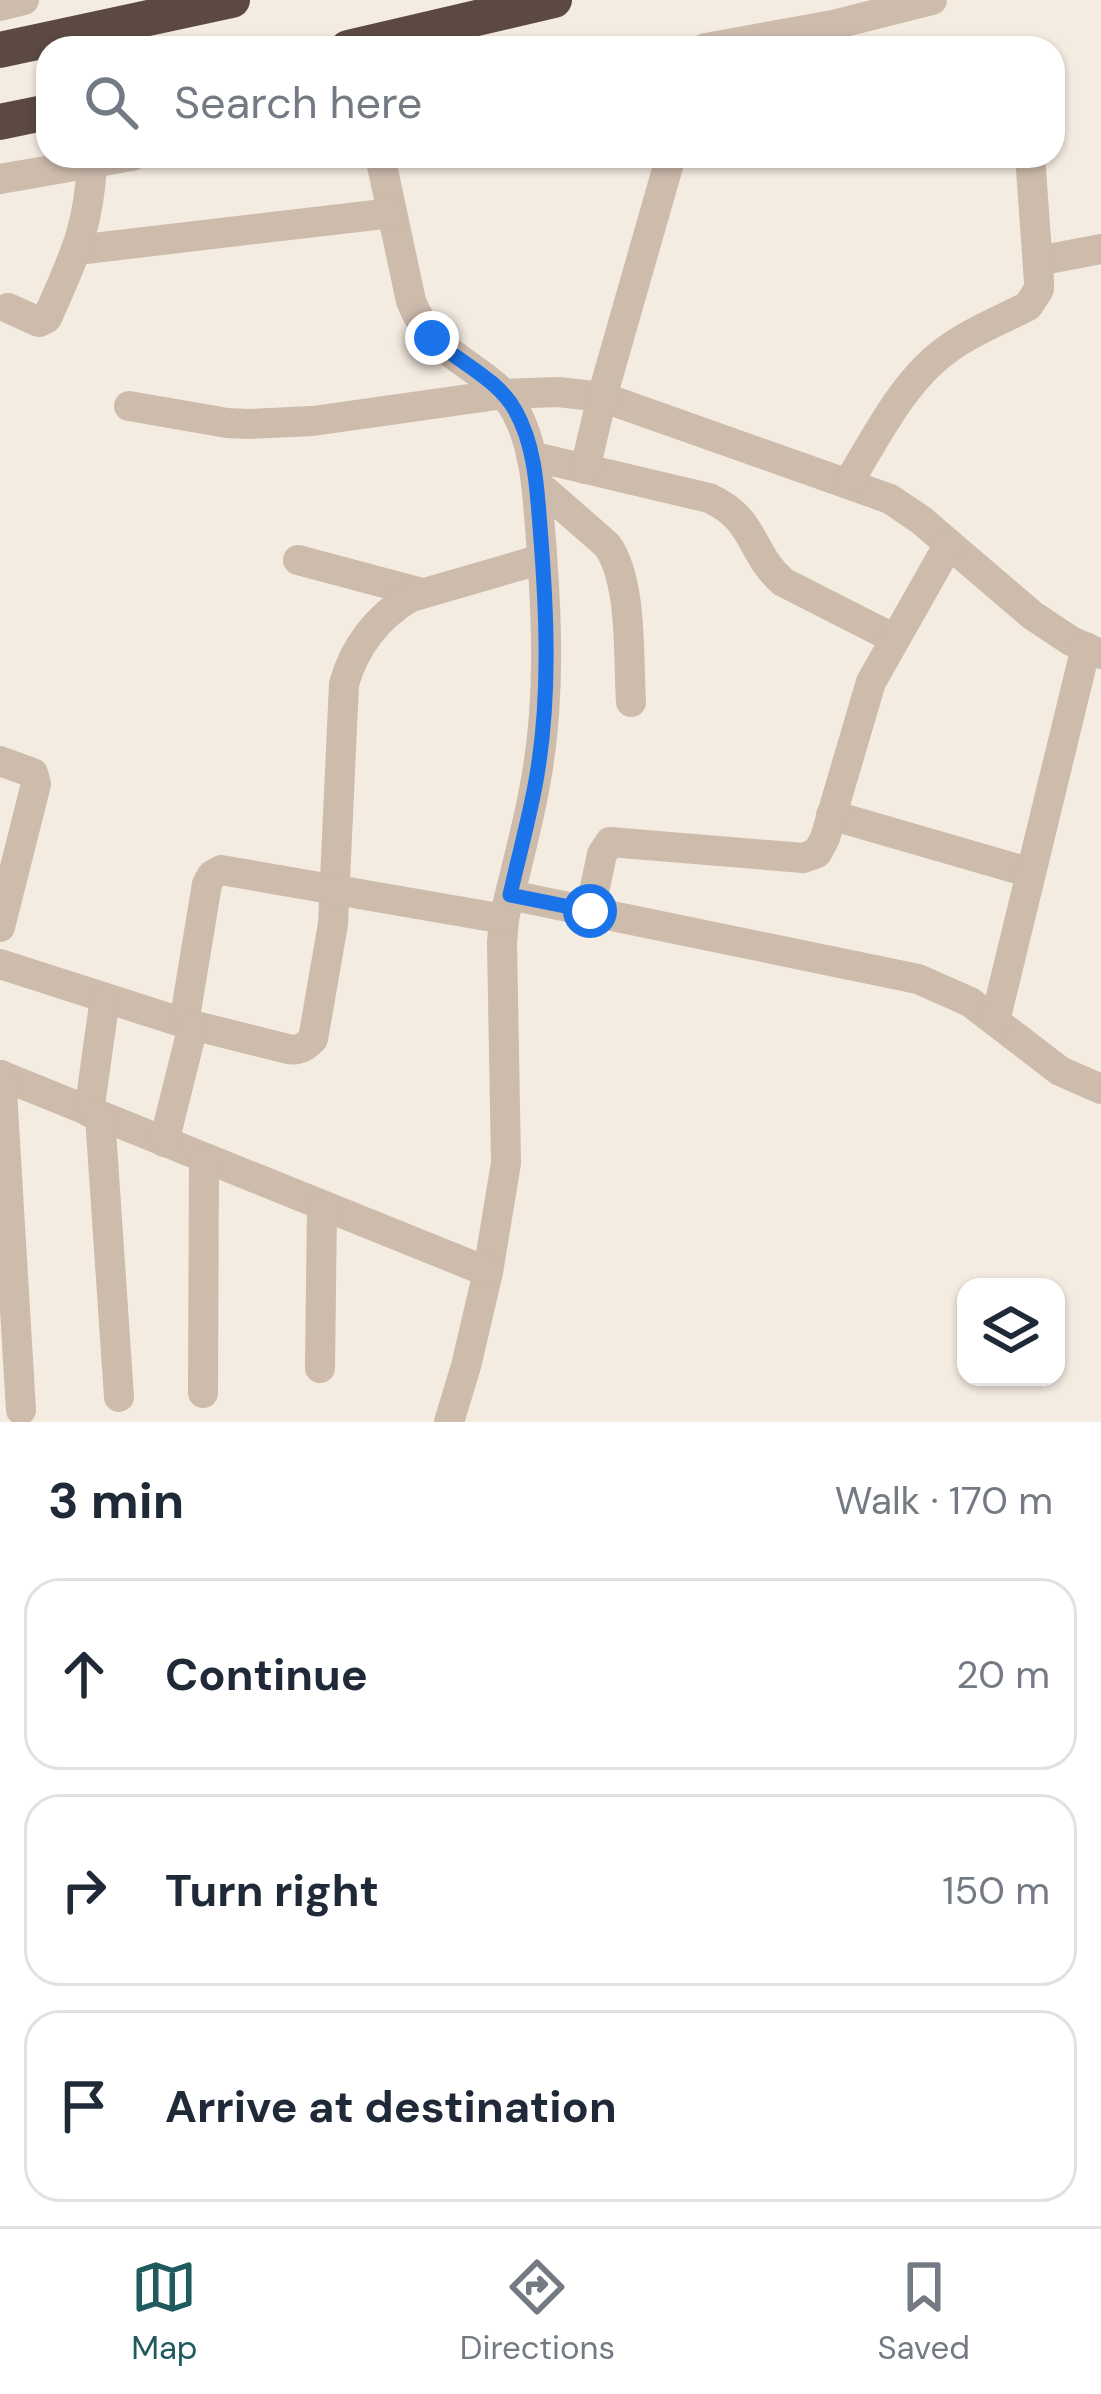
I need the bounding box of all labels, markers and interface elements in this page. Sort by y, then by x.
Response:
search box [36,36,1065,168]
icon: search [78,69,144,135]
text: Search here [174,73,422,132]
route end [405,311,459,365]
route start [563,884,617,938]
map controls [957,1278,1065,1386]
button: layers [957,1278,1065,1386]
text: 3 min [48,1467,184,1534]
text: Walk · 170 m [835,1475,1053,1526]
icon: ahead [51,1641,117,1707]
text: Continue [165,1645,368,1704]
text: 20 m [956,1649,1050,1700]
icon: right [51,1857,117,1923]
text: Turn right [165,1861,379,1920]
text: 150 m [942,1865,1050,1916]
icon: arrive [51,2073,117,2139]
text: Arrive at destination [165,2077,617,2136]
tab: Map [131,2254,198,2369]
tab: Directions [460,2254,615,2369]
tab: Saved [877,2254,970,2369]

